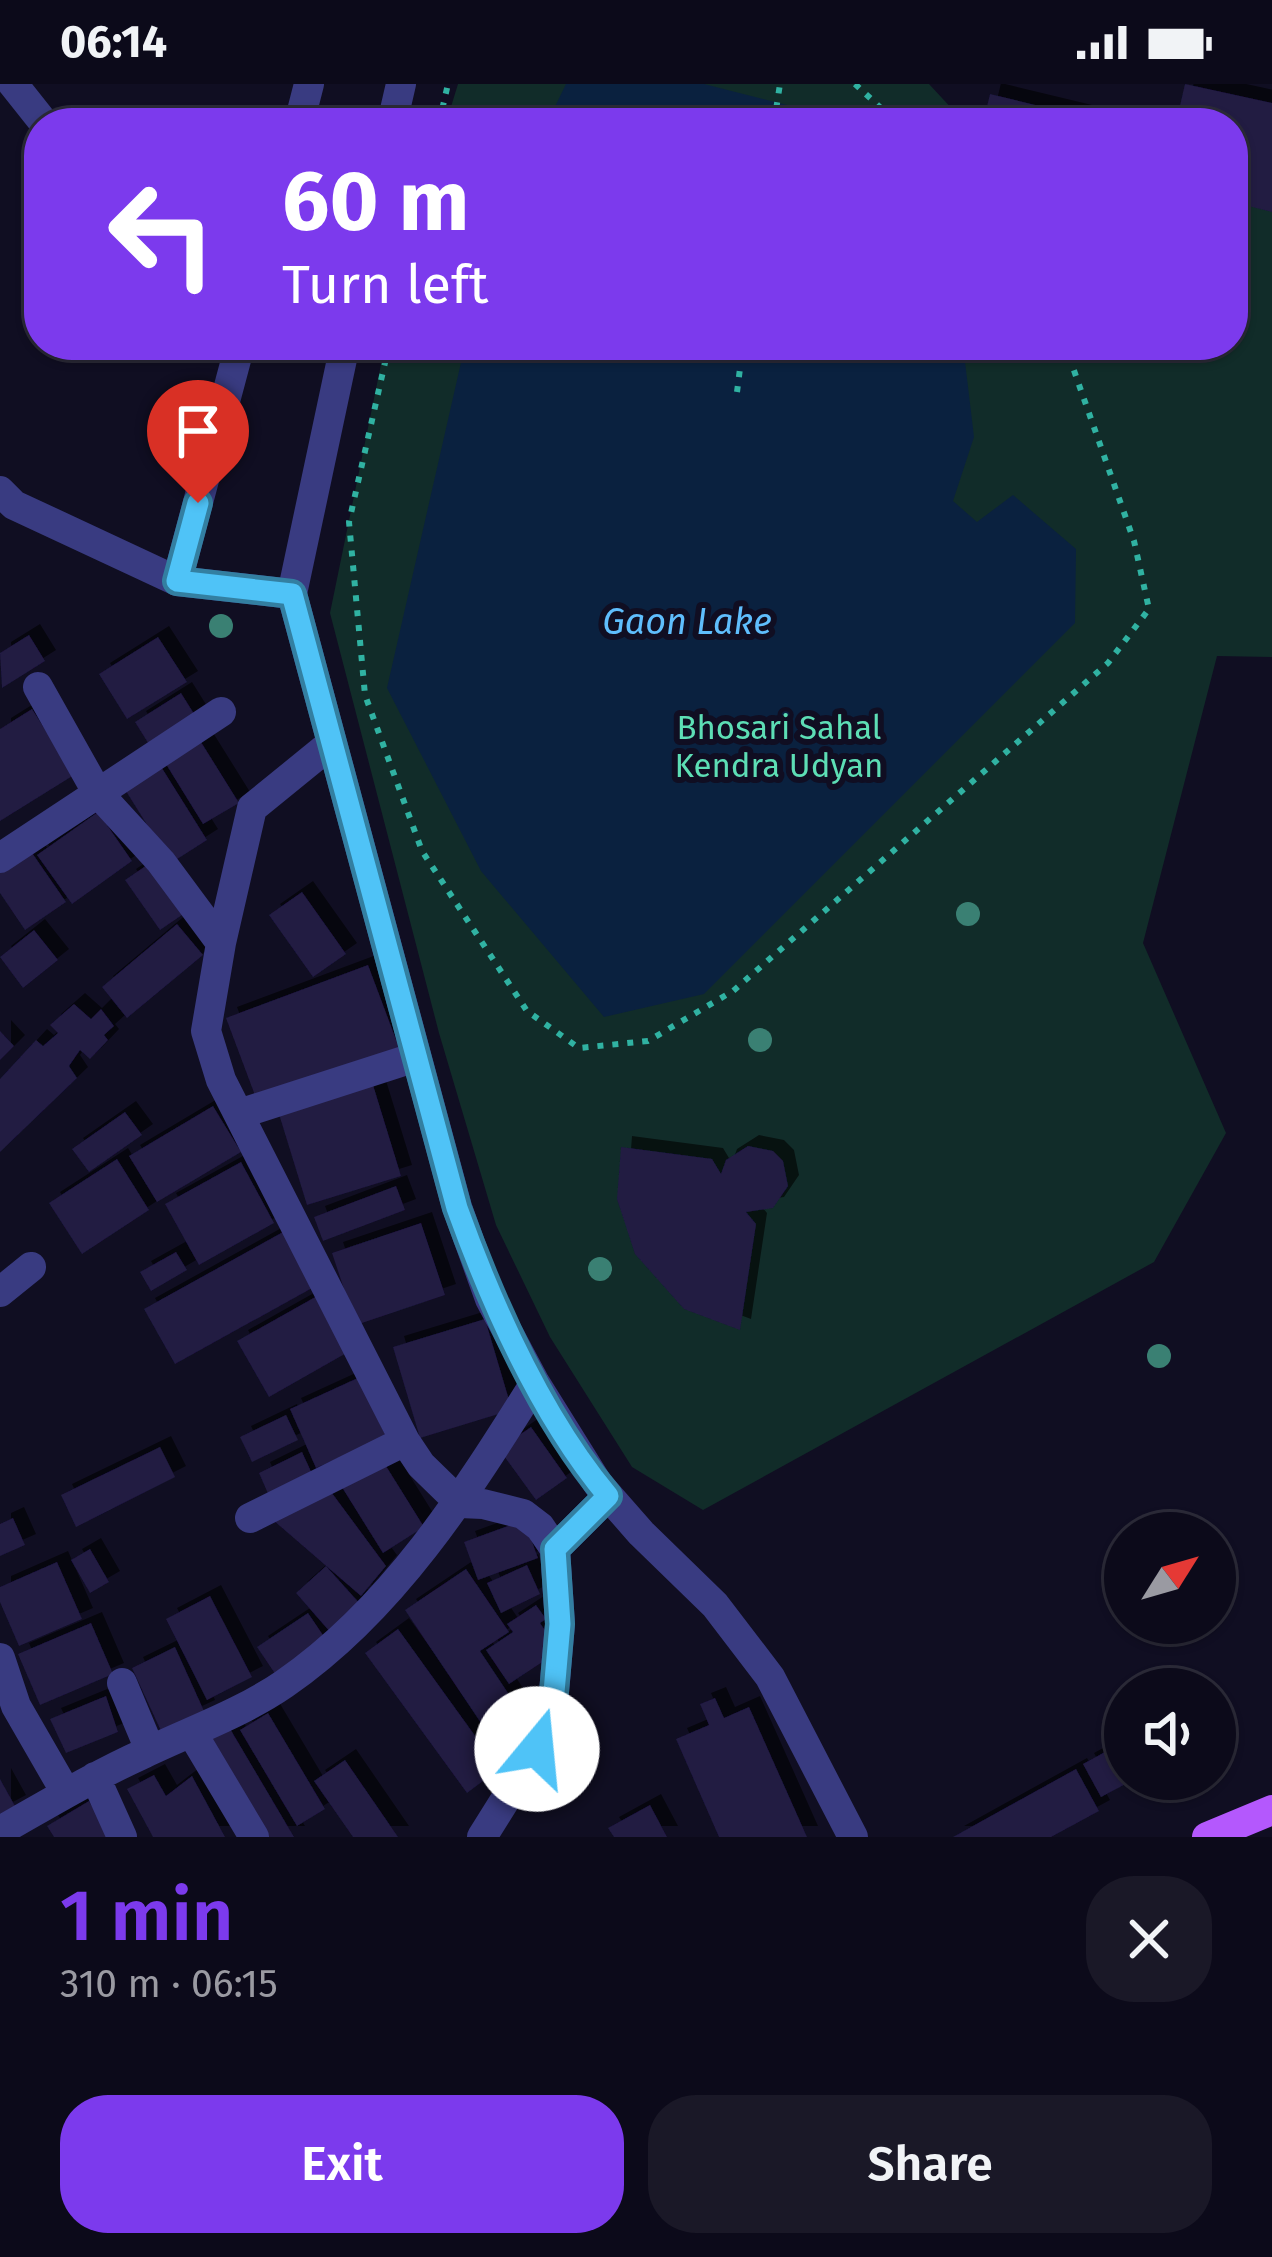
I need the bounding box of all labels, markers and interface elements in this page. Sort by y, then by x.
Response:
text: 06:14 [60,15,167,69]
text: 60 m [282,151,469,252]
icon: left [84,156,240,312]
text: Turn left [282,253,489,317]
pin [147,380,249,503]
icon: arrive [165,398,231,464]
water label: Gaon Lake [602,600,772,644]
park label: Bhosari Sahal Kendra Udyan [675,708,883,786]
north arrow [1104,1512,1236,1644]
map controls [1104,1512,1236,1800]
button: sound [1104,1668,1236,1800]
position arrow [474,1686,600,1812]
text: 1 min [60,1873,233,1959]
button: close [1086,1876,1212,2002]
text: 310 m · 06:15 [60,1961,278,2007]
button: Exit [60,2095,624,2233]
button: Share [648,2095,1212,2233]

